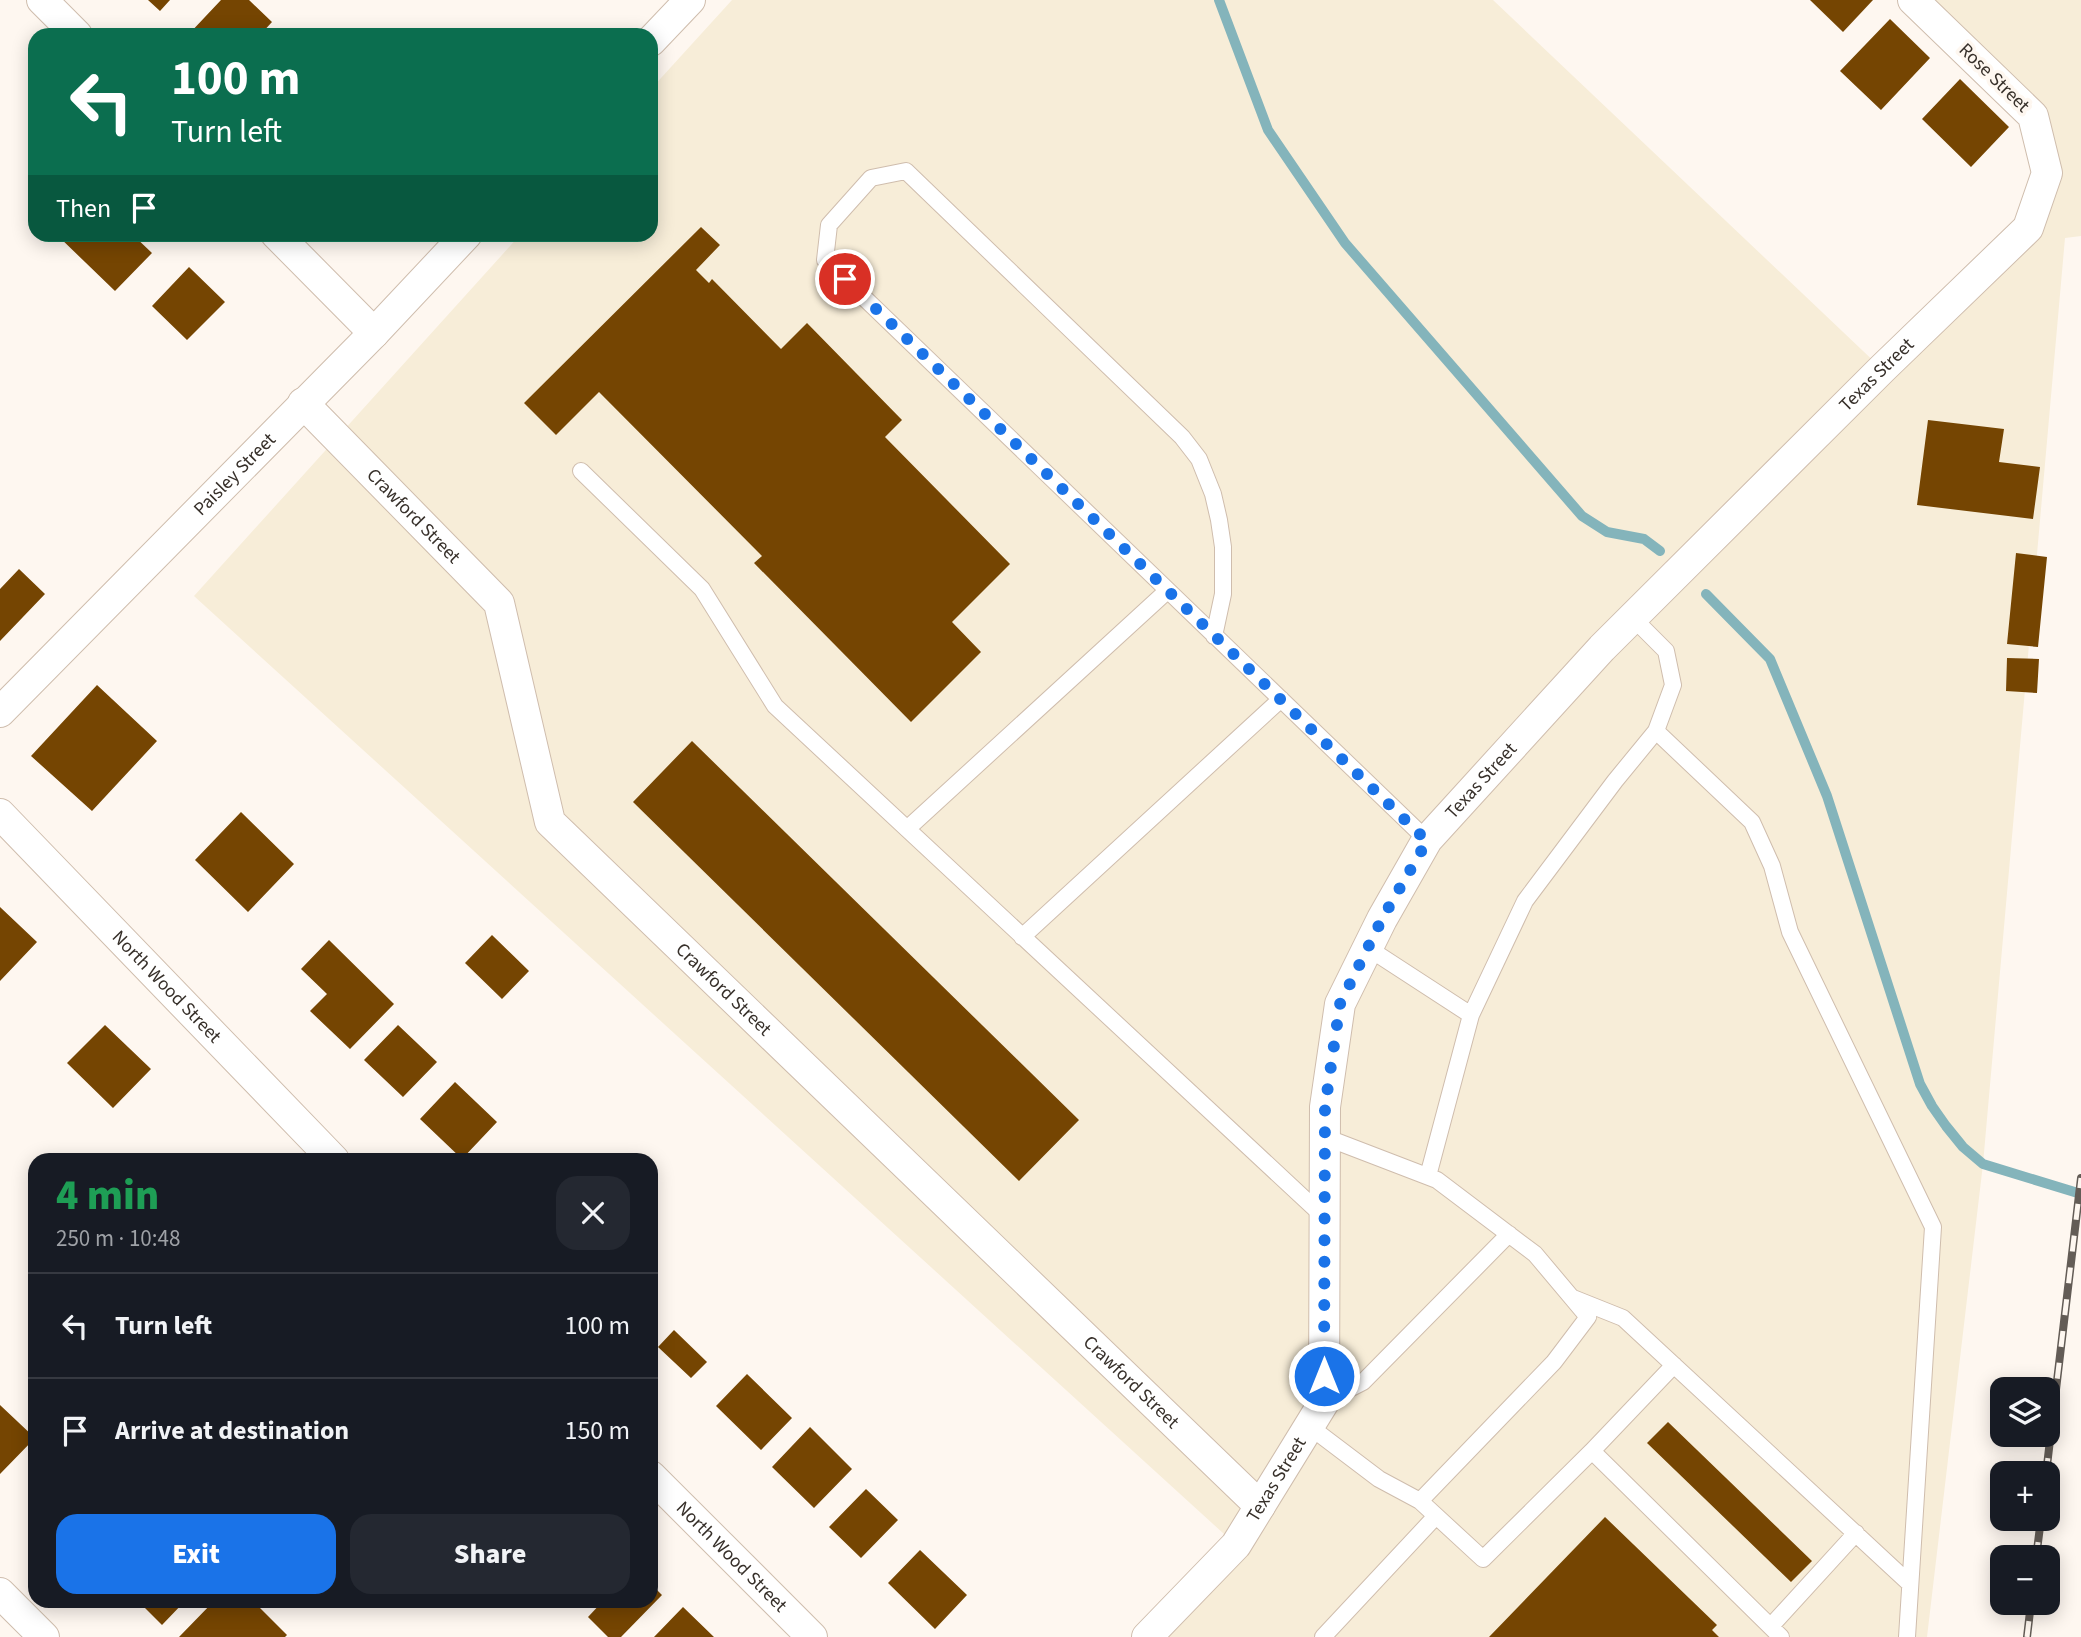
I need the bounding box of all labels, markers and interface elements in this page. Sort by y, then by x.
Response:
street label: Rose Street [1952,37,2036,119]
text: 100 m [171,44,300,114]
icon: left [56,56,147,147]
text: Turn left [171,109,282,155]
icon: arrive [125,189,163,227]
text: Then [56,190,111,227]
pin [815,249,875,309]
icon: arrive [826,260,864,298]
street label: Texas Street [1833,331,1921,418]
street label: Paisley Street [187,426,282,522]
street label: Crawford Street [360,462,467,570]
street label: Texas Street [1439,736,1524,825]
street label: North Wood Street [106,924,228,1049]
street label: Crawford Street [669,936,778,1043]
text: 4 min [56,1166,159,1226]
button: close [556,1176,630,1250]
text: 250 m · 10:48 [56,1222,180,1255]
icon: left [56,1307,94,1345]
text: Turn left [115,1307,212,1344]
text: 100 m [564,1307,630,1344]
street label: Crawford Street [1077,1329,1186,1435]
position arrow [1287,1339,1361,1413]
map controls [1990,1377,2060,1615]
button: layers [1990,1377,2060,1447]
icon: arrive [56,1412,94,1450]
text: Arrive at destination [115,1412,349,1449]
text: 150 m [564,1412,630,1449]
street label: Texas Street [1240,1431,1313,1527]
button: + [1990,1461,2060,1531]
street label: North Wood Street [670,1495,794,1619]
button: Exit [56,1514,336,1594]
button: Share [350,1514,630,1594]
button: − [1990,1545,2060,1615]

